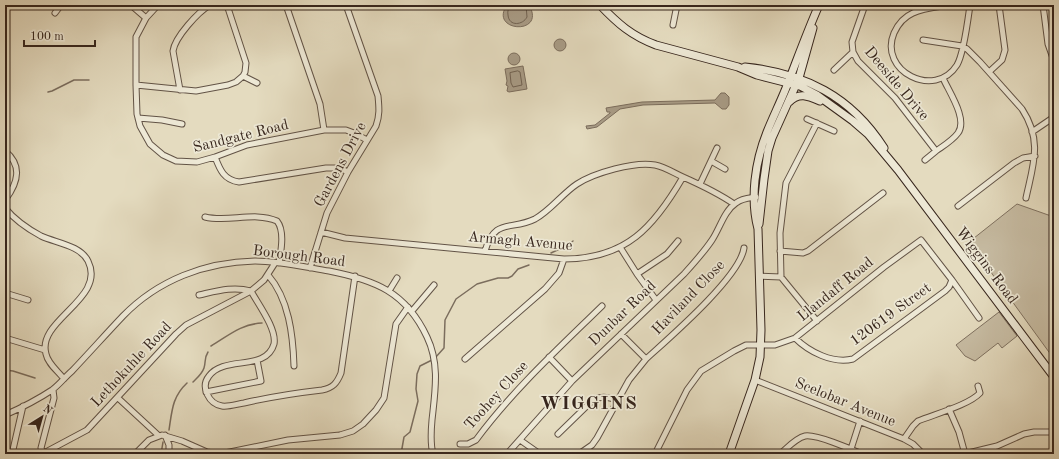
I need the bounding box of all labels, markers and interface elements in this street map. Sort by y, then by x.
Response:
scale bar [24,22,95,48]
text: 100 m [30,31,64,43]
street label: Deeside Drive [861,44,931,124]
street label: Sandgate Road [192,118,290,156]
street label: Gardens Drive [312,120,370,210]
street label: Wiggins Road [952,225,1020,307]
street label: Armagh Avenue [467,230,573,254]
street label: Borough Road [252,244,346,270]
street label: Llandaff Road [795,255,877,325]
street label: Haviland Close [650,258,728,338]
street label: Dunbar Road [587,278,660,349]
street label: 120619 Street [848,281,934,349]
street label: Lethokuhle Road [89,319,175,410]
street label: Toohey Close [462,359,532,433]
street label: Scelobar Avenue [792,376,898,430]
district label: WIGGINS [540,395,638,414]
north arrow [22,397,62,437]
text: N [40,403,54,417]

